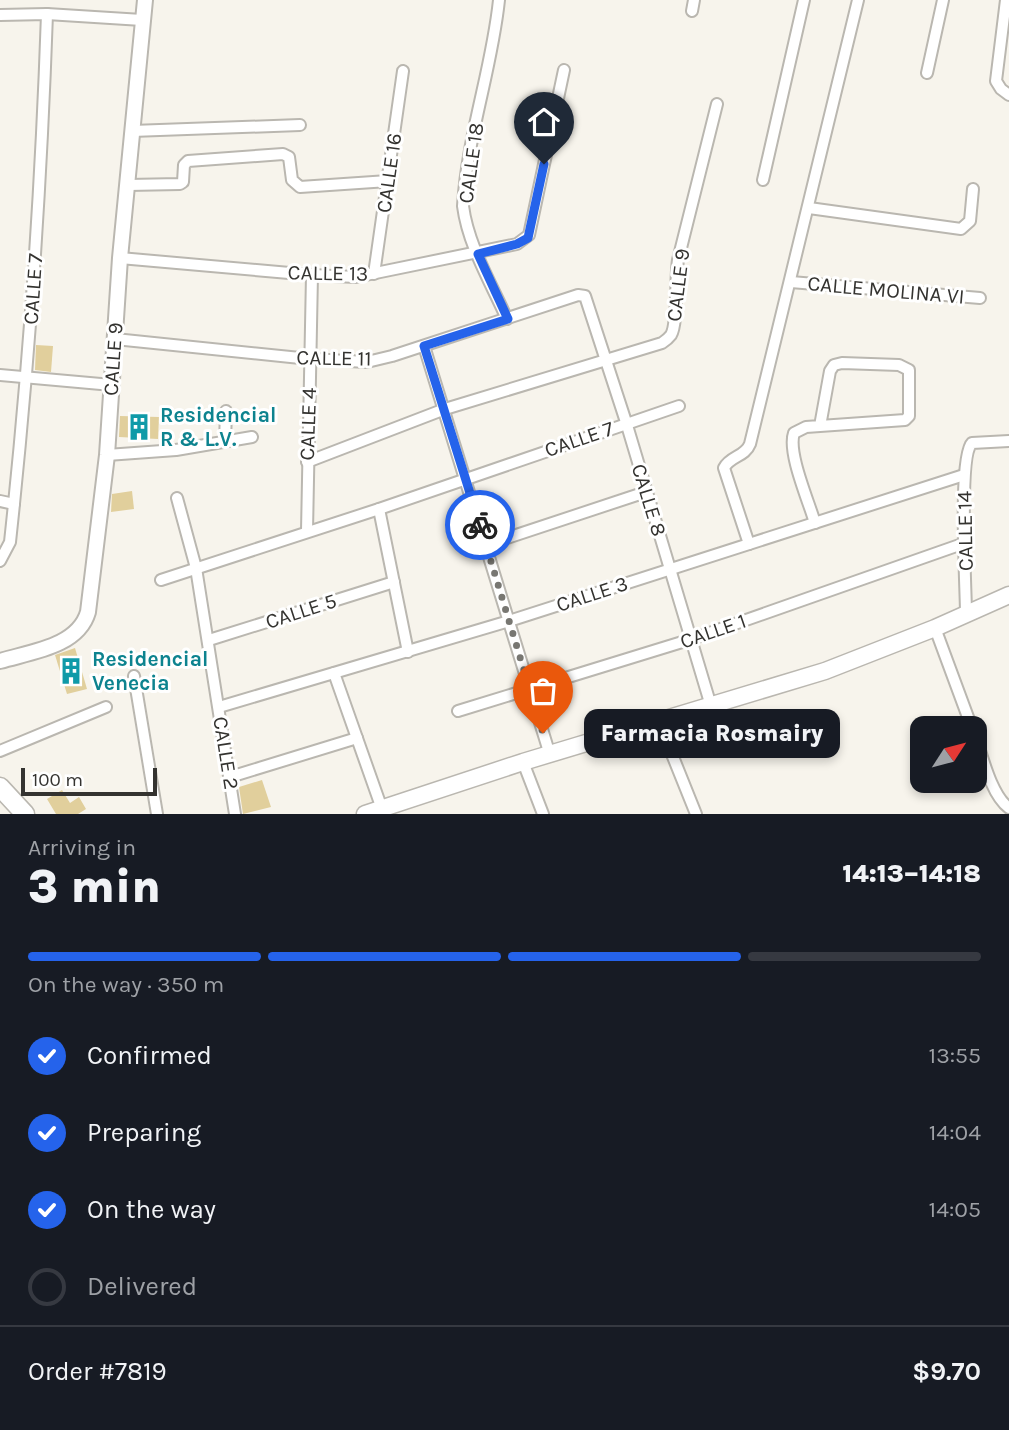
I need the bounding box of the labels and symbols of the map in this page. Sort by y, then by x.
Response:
pin [514,92,574,164]
street label: CALLE 18 [453,121,489,205]
street label: CALLE 16 [372,132,406,214]
street label: CALLE 9 [662,247,694,323]
street label: CALLE 7 [19,253,47,325]
street label: CALLE 13 [287,260,369,286]
street label: CALLE MOLINA VI [806,271,966,309]
street label: CALLE 9 [98,321,128,397]
street label: CALLE 11 [296,345,372,371]
street label: CALLE 4 [295,387,321,461]
place label: Residencial R & L.V. [160,403,276,451]
building icon: Residencial R & L.V. [124,412,154,442]
street label: CALLE 7 [541,416,617,462]
street label: CALLE 8 [627,461,671,539]
courier [445,490,515,560]
street label: CALLE 14 [952,491,978,571]
street label: CALLE 3 [553,571,631,617]
street label: CALLE 5 [262,588,340,634]
street label: CALLE 1 [677,609,749,653]
place label: Residencial Venecia [92,647,208,695]
building icon: Residencial Venecia [56,656,86,686]
pin [513,661,573,733]
callout: Farmacia Rosmairy [585,708,840,758]
street label: CALLE 2 [208,715,244,791]
north arrow [910,716,987,793]
scale bar [21,765,158,797]

